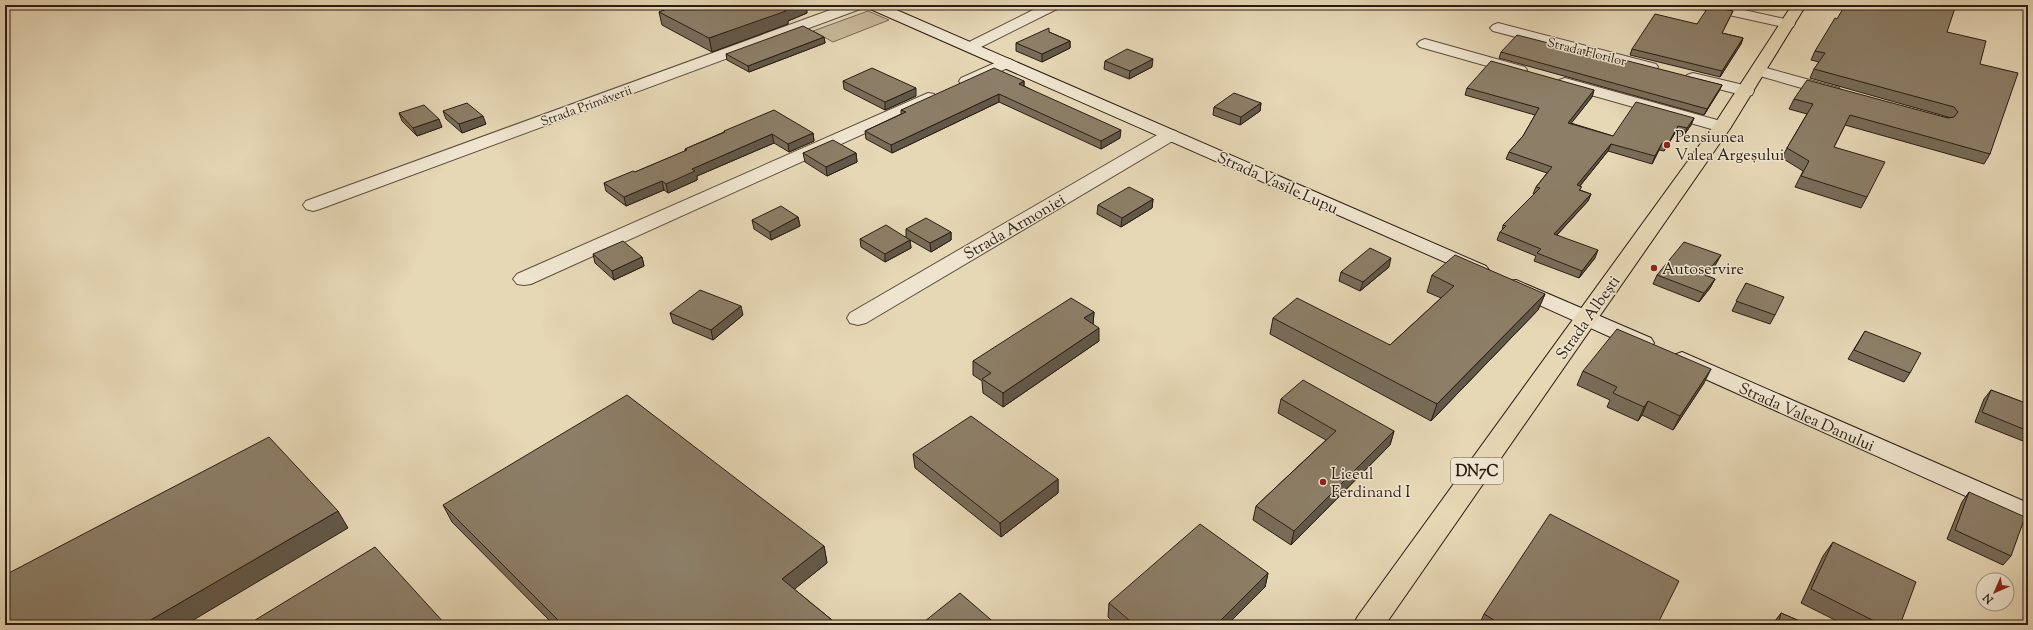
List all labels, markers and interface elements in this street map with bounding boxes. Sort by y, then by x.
street label: Strada Florilor [1545,34,1628,71]
street label: Strada Primăverii [538,82,635,132]
place label: Pensiunea Valea Argeșului [1675,127,1785,168]
marker: Pensiunea Valea Argeșului [1662,140,1672,150]
street label: Strada Vasile Lupu [1213,147,1341,221]
street label: Strada Armoniei [960,189,1071,267]
place label: Autoservire [1662,259,1744,282]
marker: Autoservire [1649,263,1659,273]
street label: Strada Albești [1551,271,1627,365]
street label: Strada Valea Danului [1734,378,1878,459]
road number: DN7C [1451,458,1503,484]
place label: Liceul Ferdinand I [1331,464,1411,505]
marker: Liceul Ferdinand I [1318,477,1328,487]
north arrow [1975,572,2015,612]
text: N [1980,589,1998,608]

